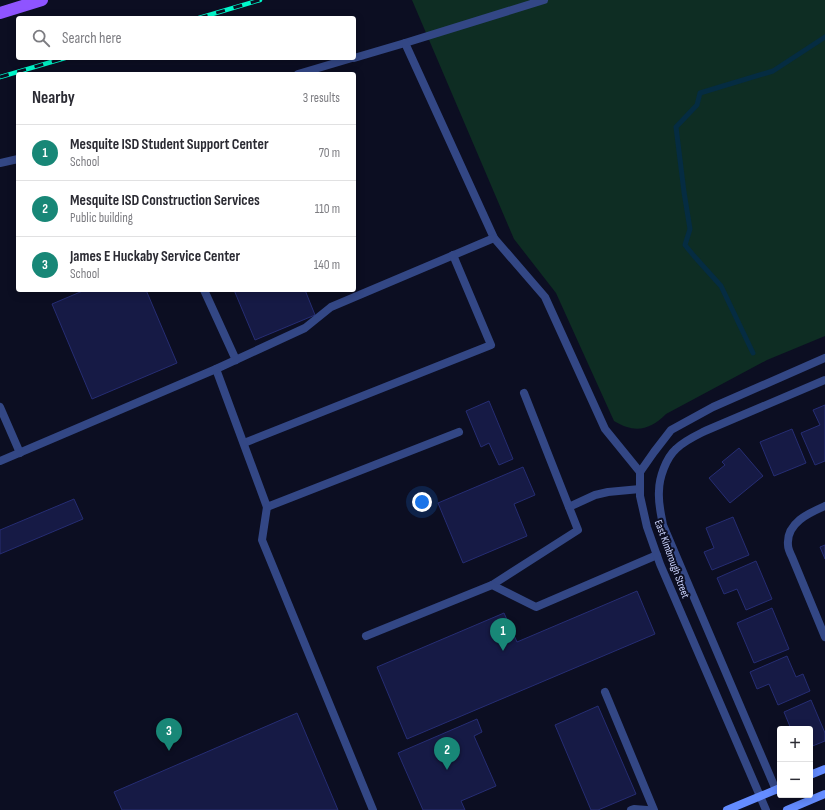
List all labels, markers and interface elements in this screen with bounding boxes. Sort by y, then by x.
search box [16,16,356,60]
icon: search [30,27,52,49]
text: Search here [62,29,122,48]
text: Nearby [32,88,75,108]
text: 3 results [303,90,340,106]
text: Mesquite ISD Student Support Center [70,135,269,154]
text: 1 [42,145,48,161]
text: 70 m [319,145,340,161]
text: School [70,154,100,170]
text: Mesquite ISD Construction Services [70,191,260,210]
text: 2 [42,201,48,217]
text: 110 m [315,201,340,217]
text: Public building [70,210,133,226]
text: James E Huckaby Service Center [70,247,240,266]
text: 3 [42,257,48,273]
text: 140 m [314,257,340,273]
text: School [70,266,100,282]
your location [412,492,432,512]
street label: East Kimbrough Street [652,518,692,601]
pin: 1 [490,618,516,651]
pin: 3 [156,718,182,751]
map controls [777,726,813,798]
button: + [777,726,813,762]
pin: 2 [434,737,460,770]
button: − [777,762,813,798]

